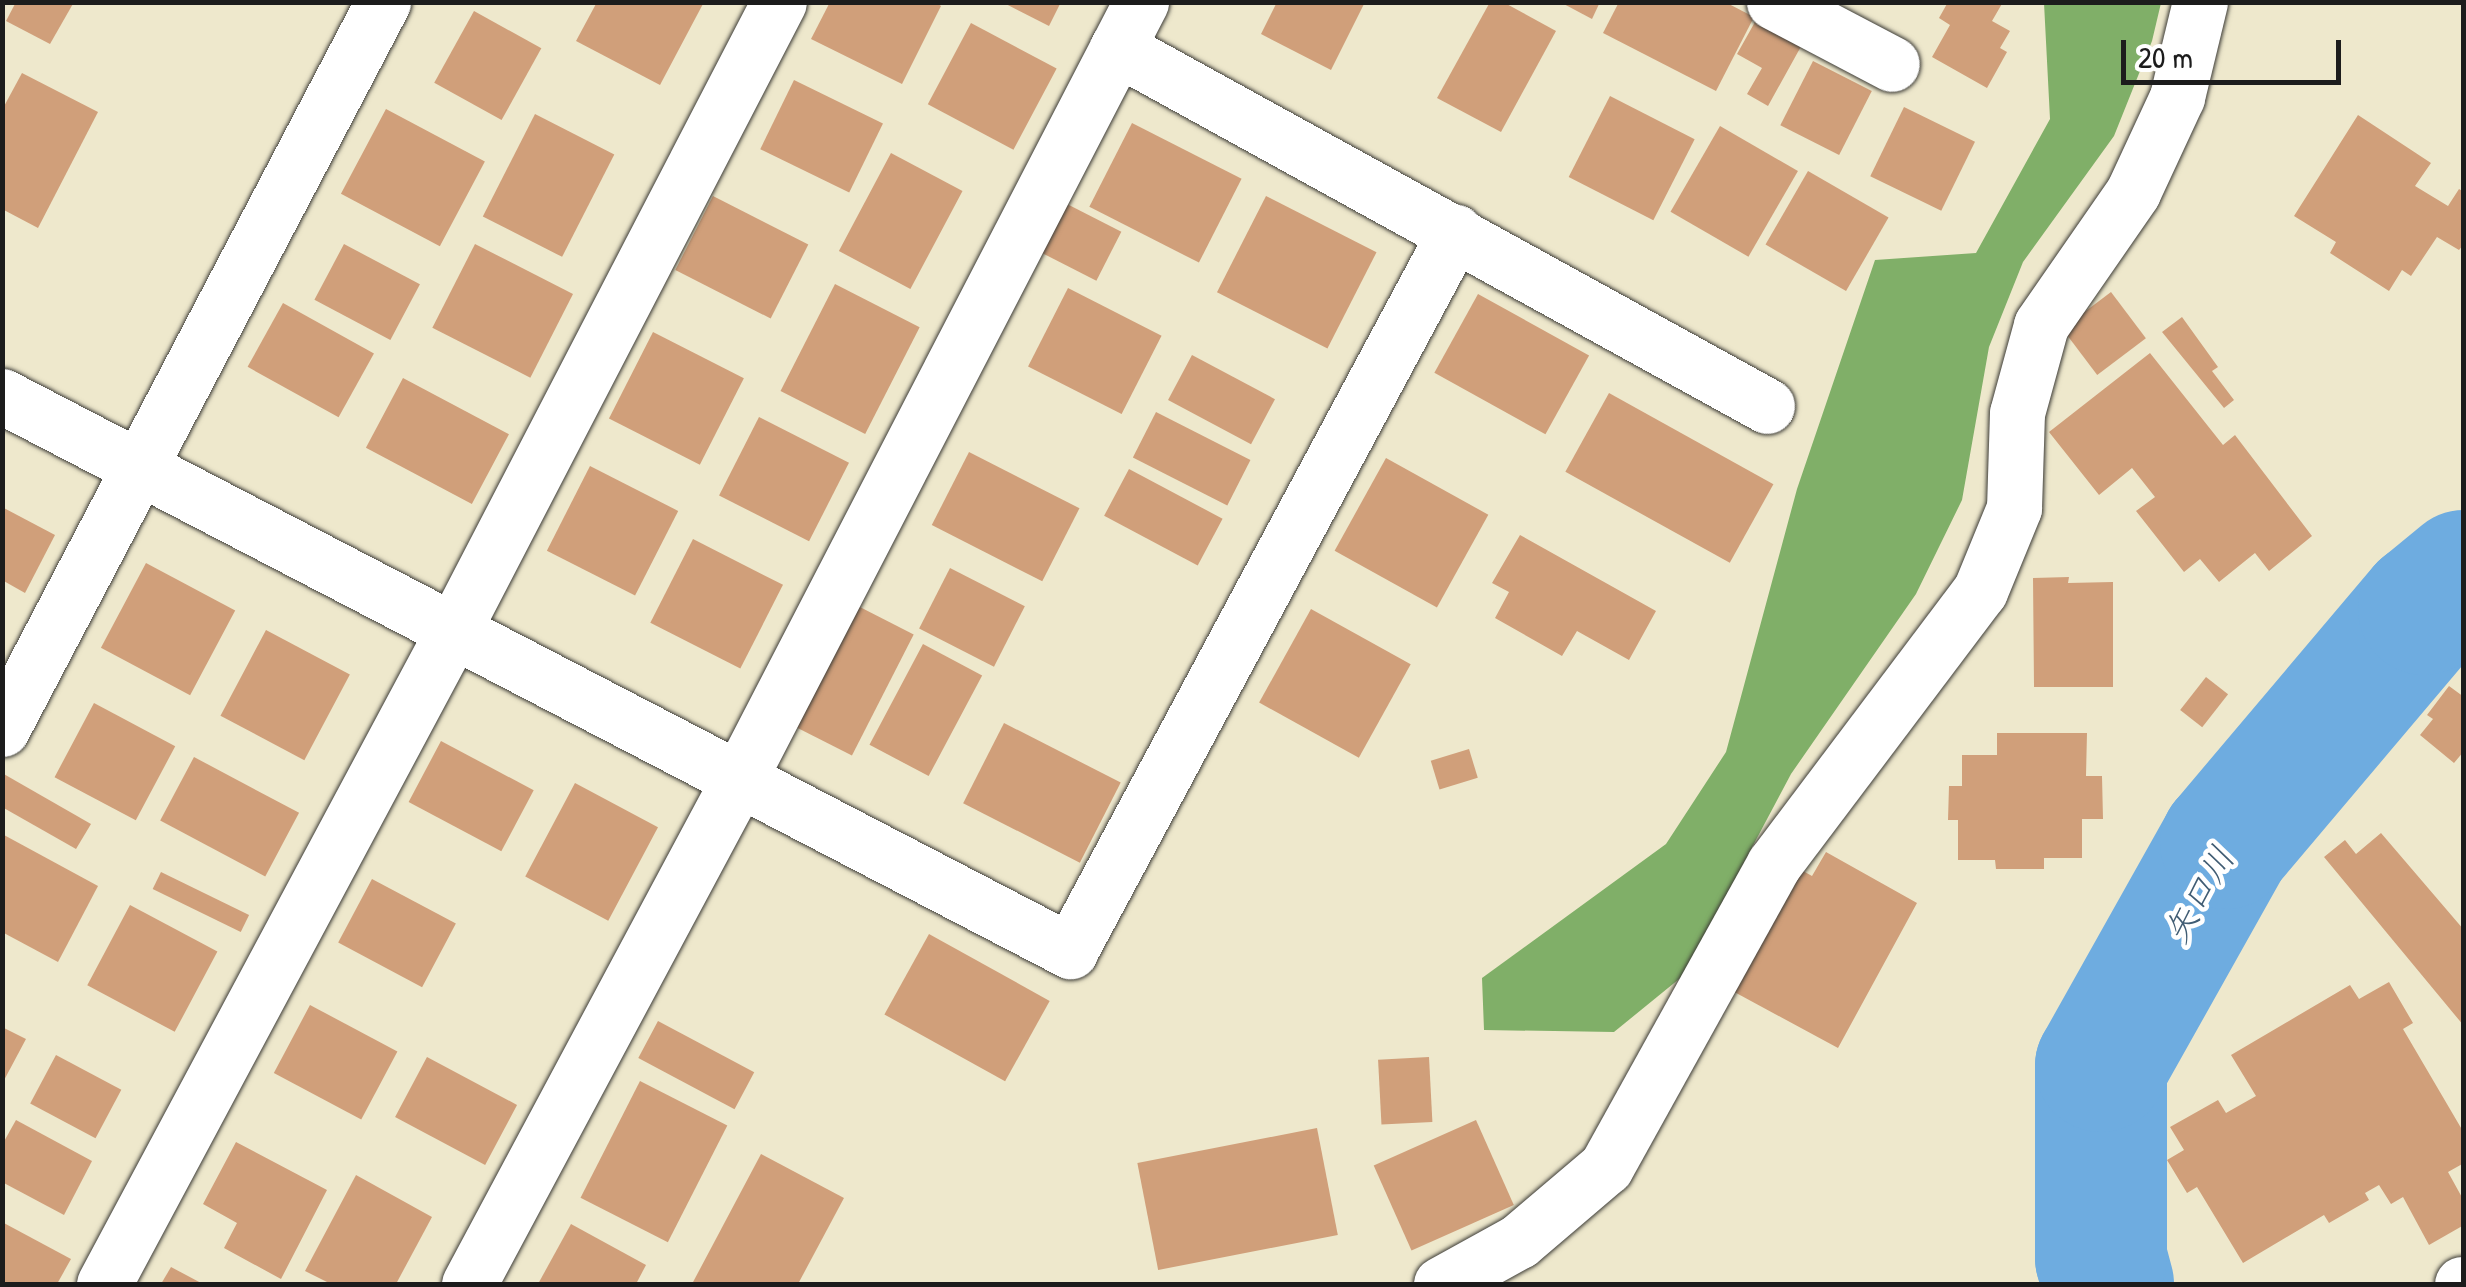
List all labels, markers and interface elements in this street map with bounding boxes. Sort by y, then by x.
scale bar [2126,20,2346,82]
text: 20 m [2138,37,2193,77]
water label: 矢口川 [2155,839,2243,951]

